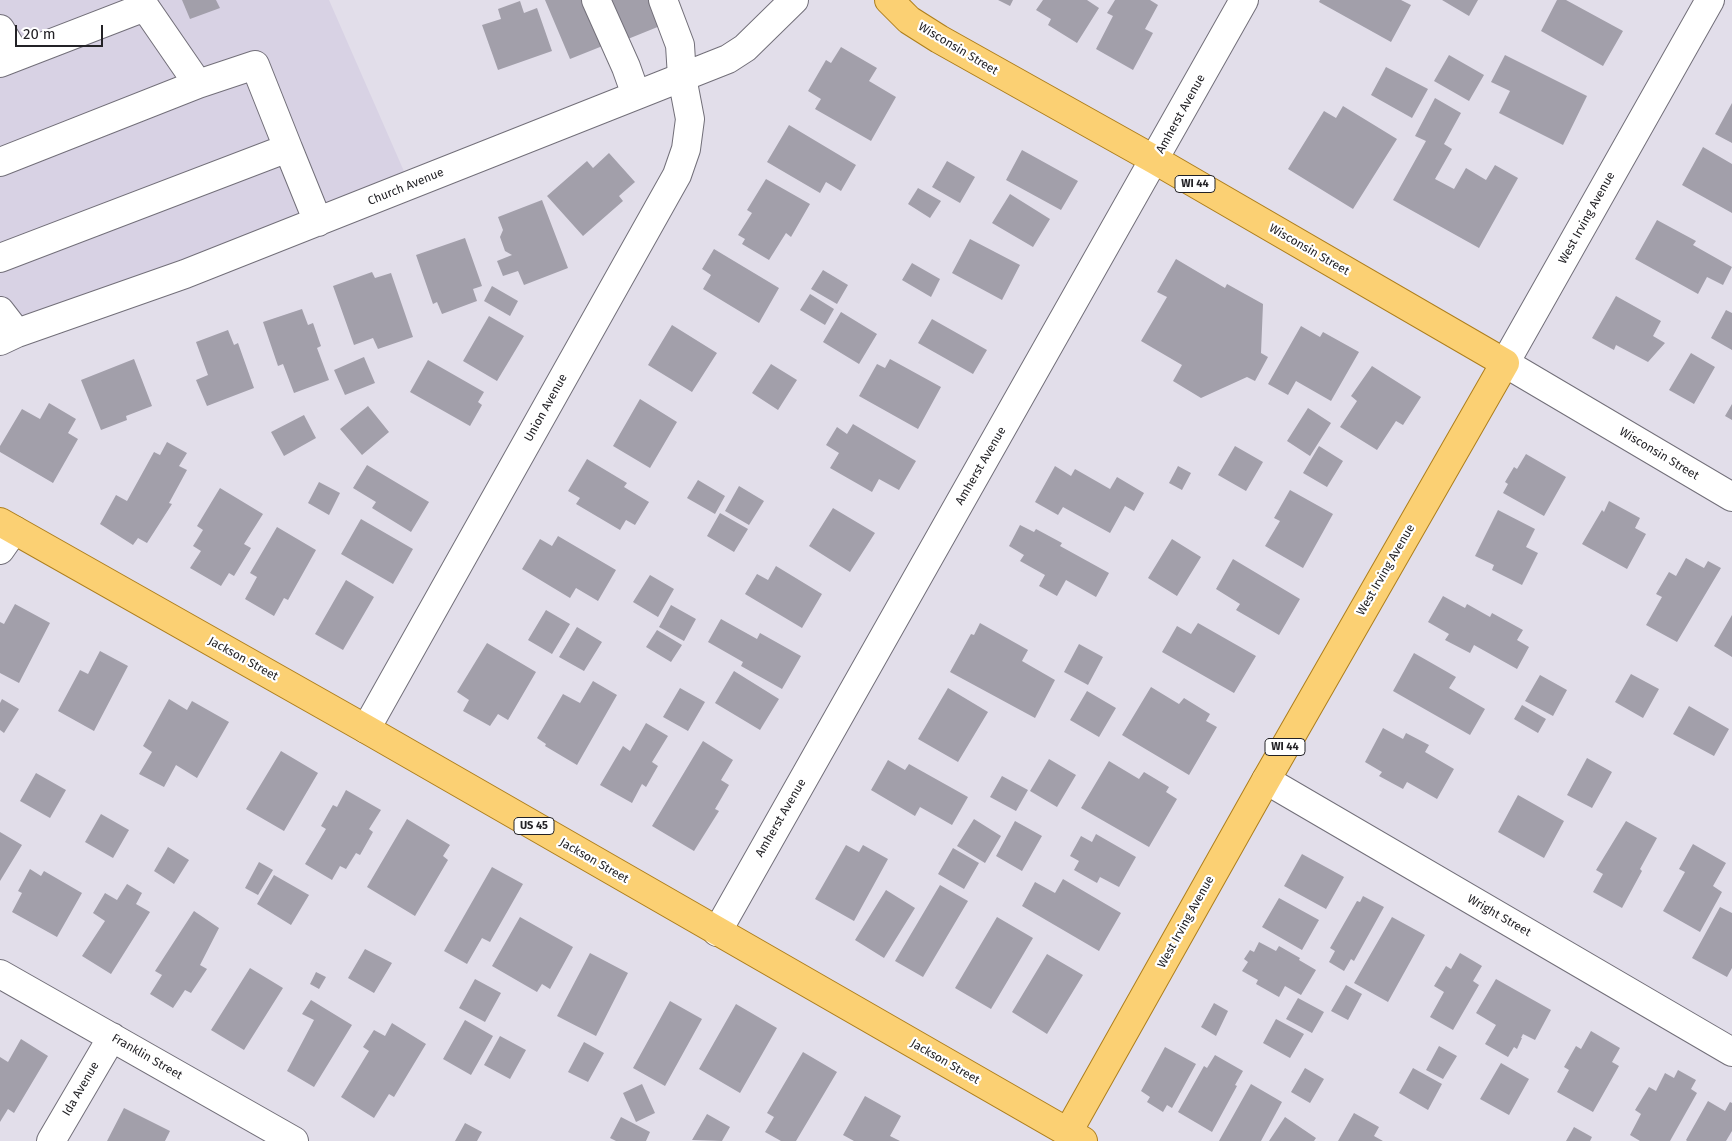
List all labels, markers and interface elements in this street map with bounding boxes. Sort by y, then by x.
scale bar [18,15,105,47]
street label: Wisconsin Street [916,20,1000,78]
text: 20 m [23,25,56,43]
street label: Amherst Avenue [1153,72,1209,156]
street label: Church Avenue [366,165,446,209]
street label: West Irving Avenue [1556,169,1618,267]
road number: WI 44 [1175,175,1215,192]
street label: Wisconsin Street [1266,221,1352,279]
street label: Union Avenue [521,372,571,444]
street label: Amherst Avenue [953,424,1009,508]
street label: Wisconsin Street [1617,425,1701,483]
street label: West Irving Avenue [1354,522,1418,618]
street label: Jackson Street [206,634,280,684]
road number: WI 44 [1265,739,1305,756]
street label: Amherst Avenue [753,776,809,860]
road number: US 45 [514,818,554,834]
street label: Jackson Street [557,835,631,887]
street label: West Irving Avenue [1155,873,1217,971]
street label: Wright Street [1465,892,1533,940]
street label: Franklin Street [109,1031,185,1083]
street label: Jackson Street [908,1036,982,1088]
street label: Ida Avenue [60,1059,102,1119]

